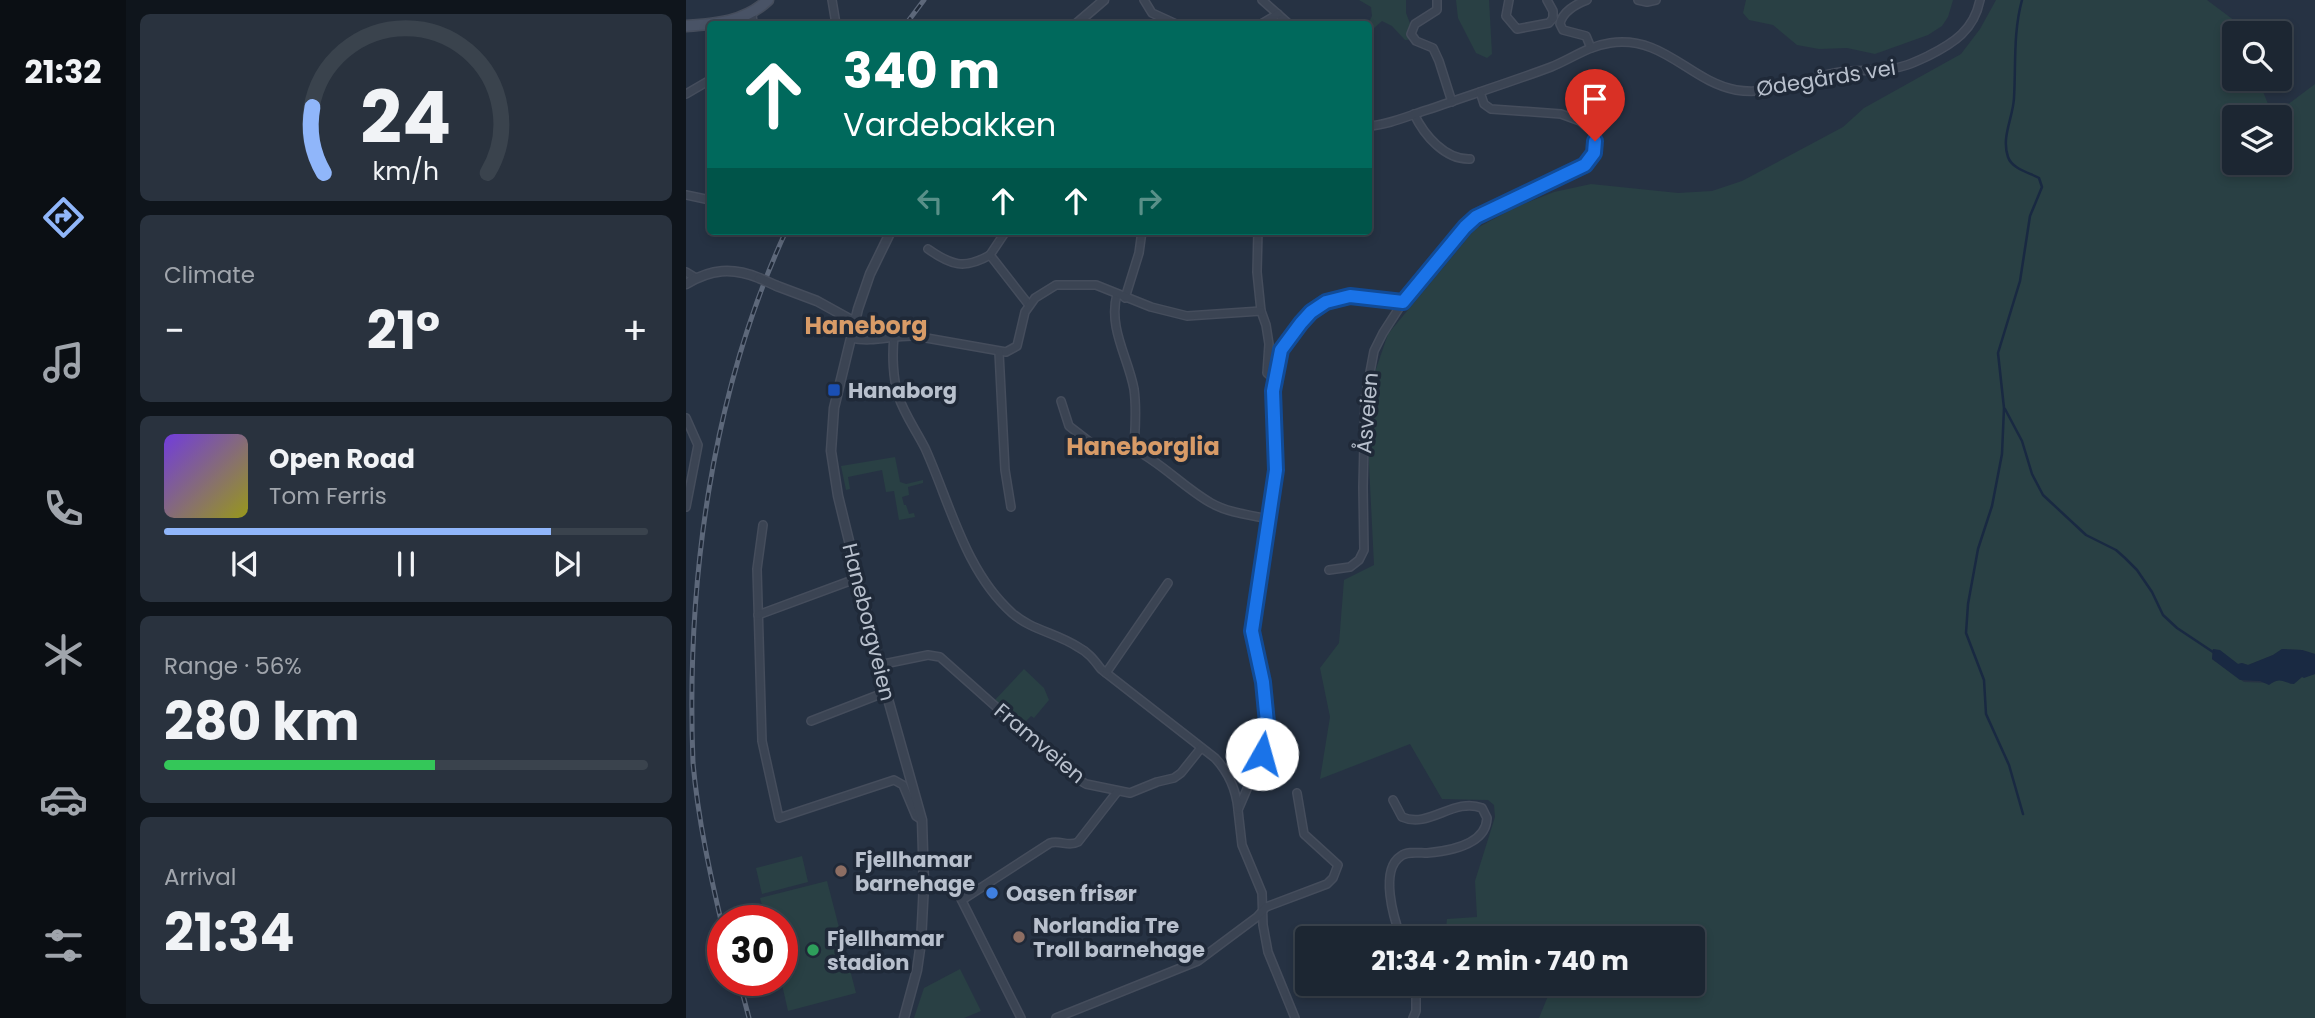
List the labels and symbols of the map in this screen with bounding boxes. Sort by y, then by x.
street label: Ødegårds vei [1754,53,1898,103]
pin [1565,69,1625,141]
district label: Haneborg [805,309,927,342]
street label: Åsveien [1349,371,1385,455]
place label: Hanaborg [848,376,957,405]
marker: Hanaborg [826,382,842,398]
district label: Haneborglia [1066,430,1220,463]
street label: Haneborgveien [835,540,903,704]
street label: Framveien [988,696,1092,790]
position arrow [1225,717,1299,791]
place label: Fjellhamar barnehage [855,845,975,898]
marker: Fjellhamar barnehage [833,863,849,879]
place label: Oasen frisør [1006,879,1137,908]
marker: Oasen frisør [984,885,1000,901]
speed limit sign: 30 [707,905,798,996]
place label: Norlandia Tre Troll barnehage [1033,911,1205,964]
place label: Fjellhamar stadion [827,924,944,977]
marker: Norlandia Tre Troll barnehage [1011,929,1027,945]
marker: Fjellhamar stadion [805,942,821,958]

